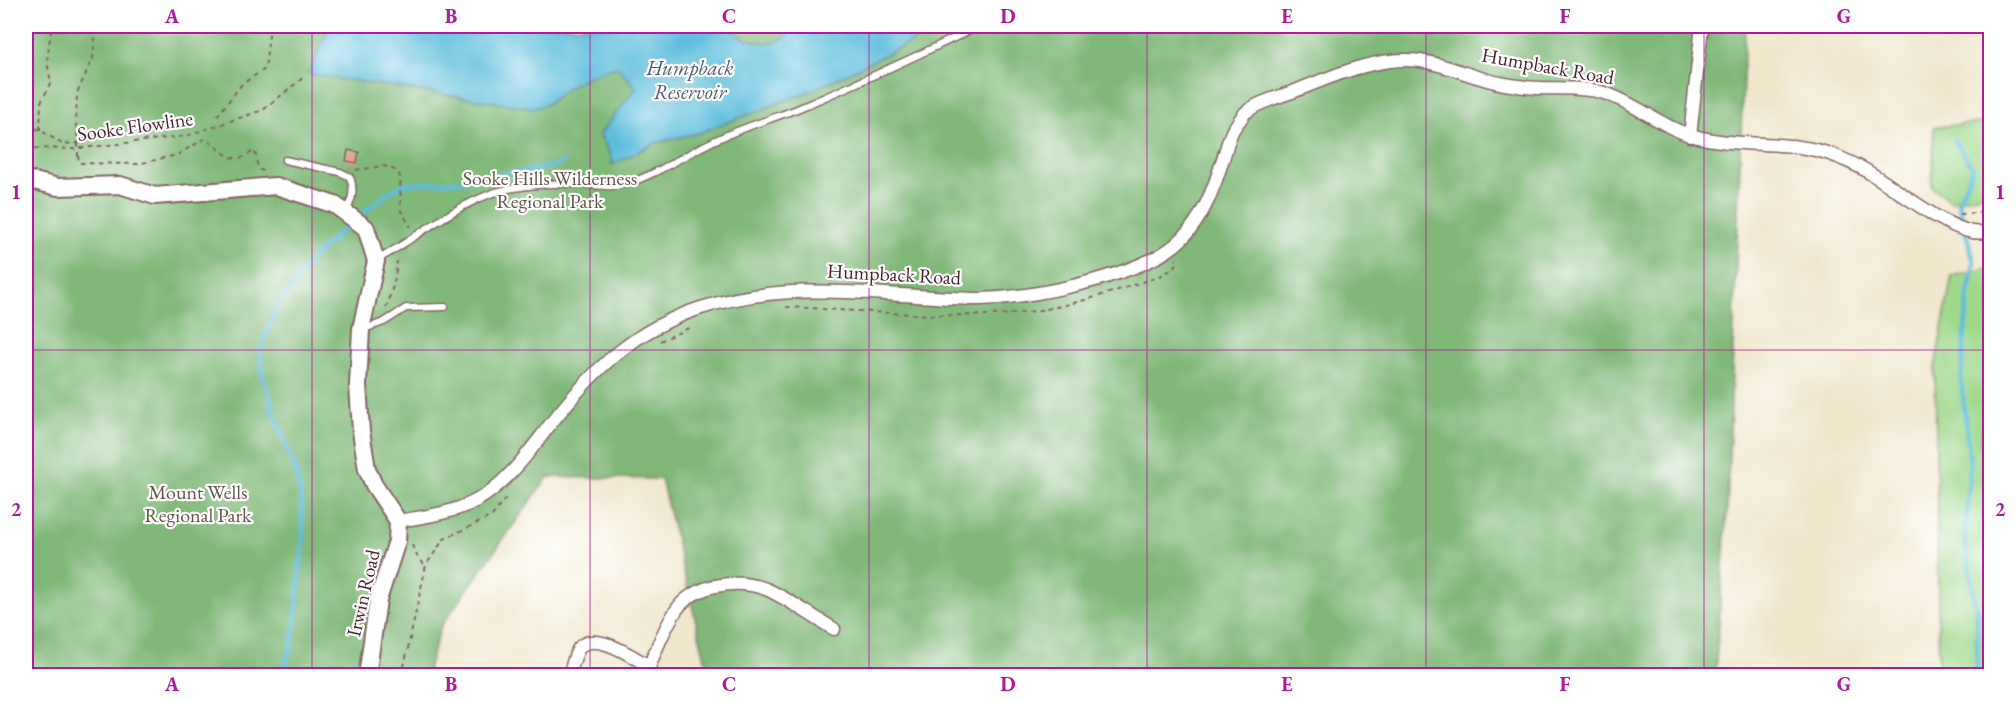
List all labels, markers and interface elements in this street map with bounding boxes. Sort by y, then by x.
text: A [164,3,180,29]
text: B [445,3,457,29]
text: C [722,3,736,29]
text: D [1000,3,1016,29]
text: E [1281,3,1293,29]
text: F [1560,3,1571,29]
text: G [1837,3,1851,29]
street label: Humpback Road [1480,42,1617,91]
water label: Humpback Reservoir [646,54,734,105]
street label: Sooke Flowline [76,105,195,147]
park label: Sooke Hills Wilderness Regional Park [463,165,637,214]
text: 1 [11,179,21,205]
text: 1 [1995,179,2005,205]
street label: Humpback Road [826,258,962,291]
park label: Mount Wells Regional Park [145,479,252,528]
text: 2 [11,496,22,522]
text: 2 [1995,496,2006,522]
street label: Irwin Road [340,546,386,639]
text: A [164,671,180,697]
text: B [445,671,457,697]
text: C [722,671,736,697]
text: D [1000,671,1016,697]
text: E [1281,671,1293,697]
text: F [1560,671,1571,697]
text: G [1837,671,1851,697]

